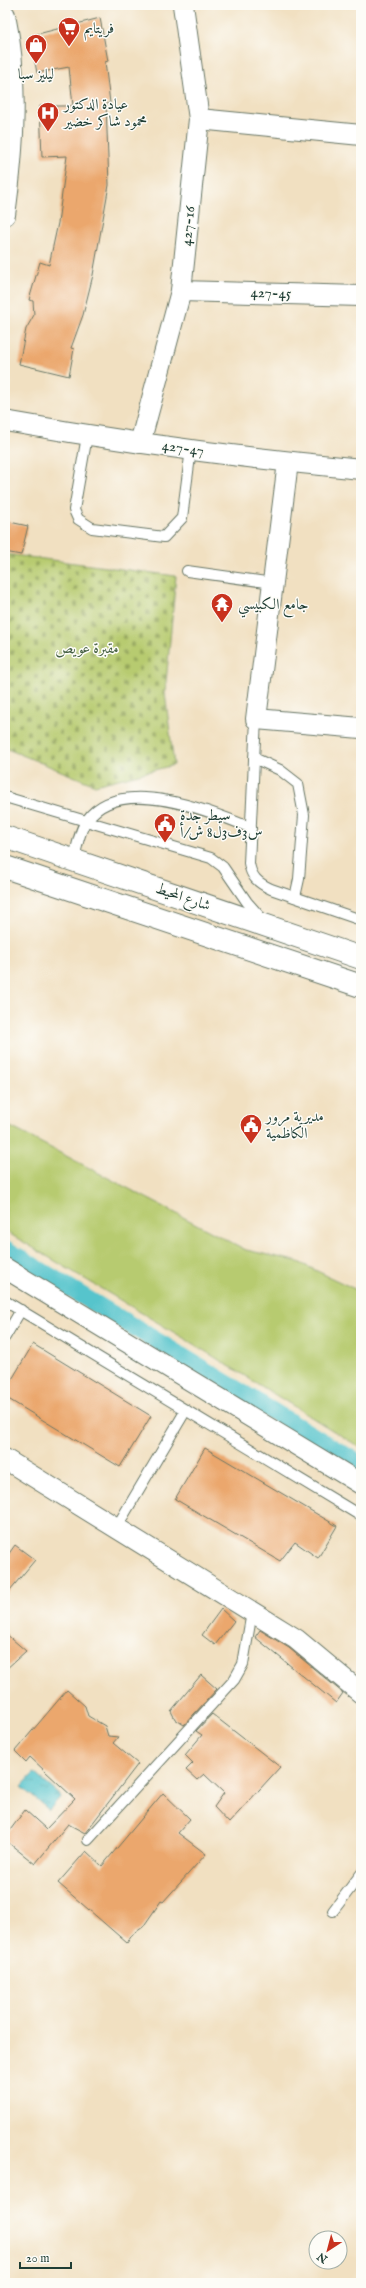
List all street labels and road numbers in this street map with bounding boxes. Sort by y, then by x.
street label: 427-16 [176,204,200,247]
street label: 427-45 [250,283,292,303]
street label: 427-47 [161,436,205,460]
street label: شارع المحيط [152,879,213,918]

